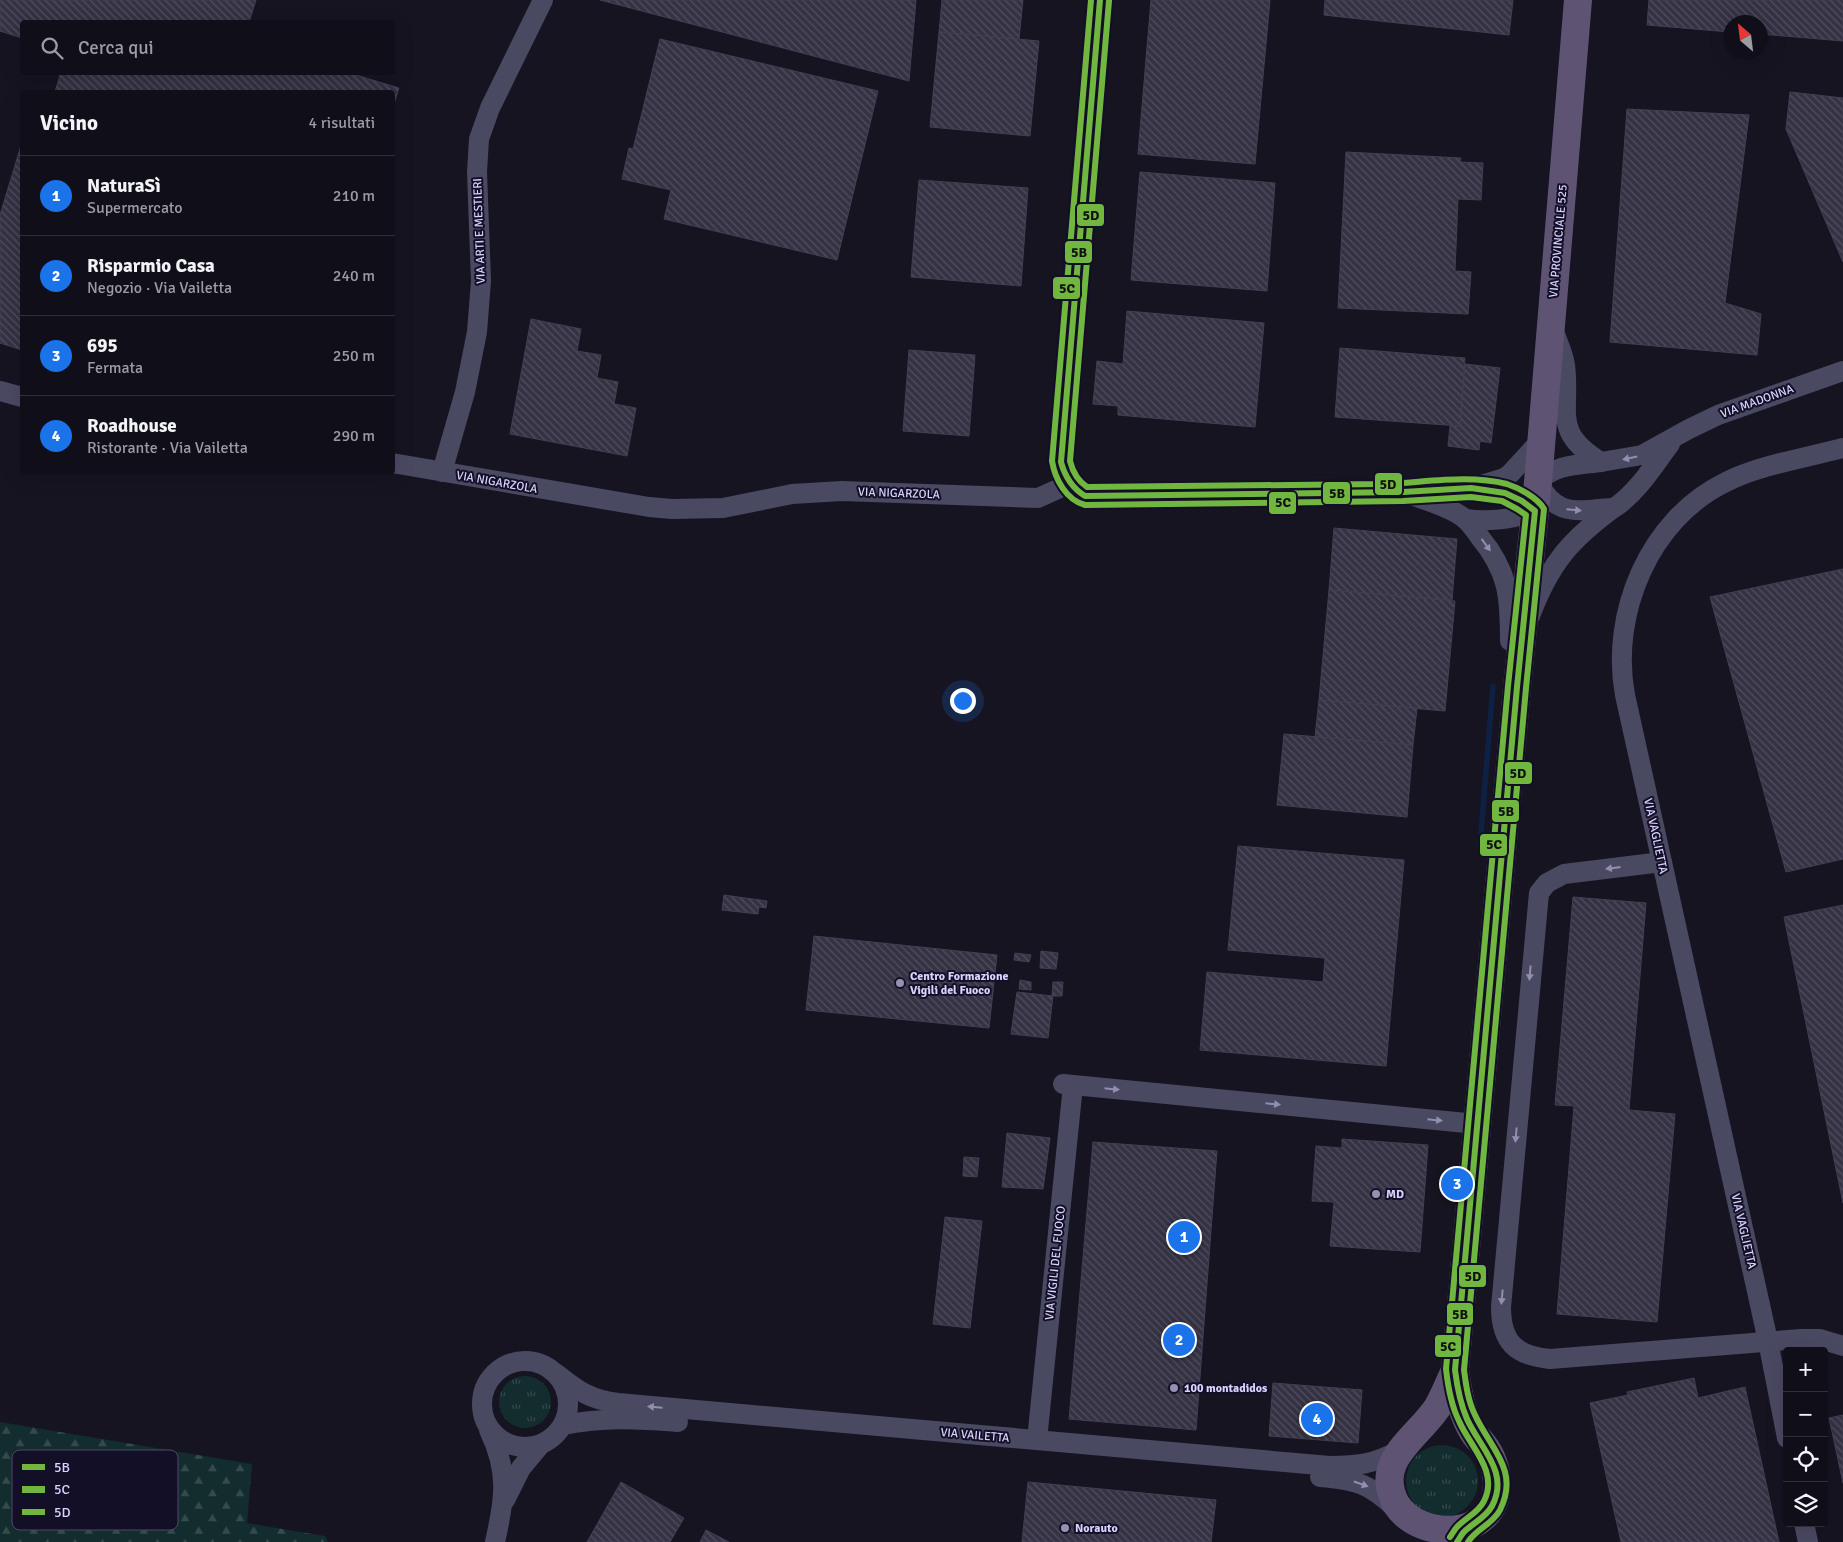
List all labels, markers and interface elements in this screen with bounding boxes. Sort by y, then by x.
north arrow [1723,15,1768,60]
search box [20,20,395,75]
icon: search [38,34,66,62]
text: Cerca qui [78,36,154,60]
text: Vicino [40,110,98,136]
text: 4 risultati [309,113,375,133]
text: NaturaSì [87,174,161,198]
street label: VIA ARTI E MESTIERI [470,178,489,284]
street label: VIA PROVINCIALE 525 [1546,184,1571,298]
text: 1 [52,186,60,206]
text: 210 m [333,186,375,206]
text: Supermercato [87,198,183,218]
line badge: 5D [1076,203,1105,227]
text: 5D [1083,207,1099,224]
line badge: 5B [1064,240,1093,264]
text: 5B [1071,244,1087,261]
text: Risparmio Casa [87,254,215,278]
text: 2 [52,266,60,286]
text: 240 m [333,266,375,286]
line badge: 5C [1052,276,1081,300]
text: Negozio · Via Vailetta [87,278,232,298]
text: 5C [1059,280,1076,297]
text: 695 [87,334,118,358]
text: 3 [52,346,60,366]
text: 250 m [333,346,375,366]
text: Fermata [87,358,143,378]
street label: VIA MADONNA [1719,381,1796,422]
text: Roadhouse [87,414,177,438]
text: 4 [52,426,60,446]
text: 290 m [333,426,375,446]
text: Ristorante · Via Vailetta [87,438,248,458]
one-way arrow [1622,454,1637,462]
street label: VIA NIGARZOLA [455,468,539,497]
line badge: 5D [1374,472,1403,496]
text: 5D [1380,476,1396,493]
line badge: 5B [1322,481,1351,505]
street label: VIA NIGARZOLA [858,485,941,502]
text: 5B [1329,485,1345,502]
line badge: 5C [1268,491,1297,515]
text: 5C [1275,494,1292,511]
one-way arrow [1566,506,1582,514]
one-way arrow [1481,538,1491,552]
your location [950,688,976,714]
line badge: 5D [1504,761,1533,785]
text: 5D [1510,765,1526,782]
street label: VIA VAGLIETTA [1640,797,1671,876]
line badge: 5B [1491,799,1520,823]
text: 5B [1498,803,1514,820]
line badge: 5C [1479,833,1508,857]
text: 5C [1486,836,1503,853]
one-way arrow [1605,864,1621,872]
one-way arrow [1526,965,1534,981]
place label: Centro Formazione Vigili del Fuoco [910,969,1008,998]
marker: Centro Formazione Vigili del Fuoco [894,977,906,989]
one-way arrow [1104,1085,1120,1093]
one-way arrow [1266,1101,1282,1109]
one-way arrow [1427,1116,1443,1124]
one-way arrow [1512,1127,1520,1143]
pin: 3 [1441,1165,1473,1203]
place label: MD [1386,1187,1404,1202]
marker: MD [1370,1188,1382,1200]
street label: VIA VAGLIETTA [1728,1192,1760,1271]
street label: VIA VIGILI DEL FUOCO [1042,1205,1069,1321]
pin: 1 [1168,1218,1200,1256]
line badge: 5D [1458,1264,1487,1288]
text: 5D [1465,1268,1481,1285]
one-way arrow [1498,1289,1506,1305]
line badge: 5B [1446,1302,1474,1326]
text: 5B [1452,1306,1468,1323]
pin: 2 [1163,1321,1195,1359]
line badge: 5C [1434,1334,1462,1358]
text: 5C [1440,1338,1457,1355]
map controls [1783,1347,1828,1527]
button: + [1783,1347,1828,1392]
place label: 100 montadidos [1184,1381,1268,1396]
marker: 100 montadidos [1168,1382,1180,1394]
button: − [1783,1392,1828,1437]
pin: 4 [1301,1400,1333,1438]
one-way arrow [647,1402,663,1410]
street label: VIA VAILETTA [940,1425,1011,1446]
button: locate [1783,1437,1828,1482]
legend [12,1450,178,1530]
text: 5B [54,1459,70,1476]
text: 5C [54,1481,70,1498]
one-way arrow [1353,1481,1368,1488]
button: layers [1783,1482,1828,1527]
text: 5D [54,1504,71,1521]
place label: Norauto [1075,1521,1118,1536]
marker: Norauto [1059,1522,1071,1534]

